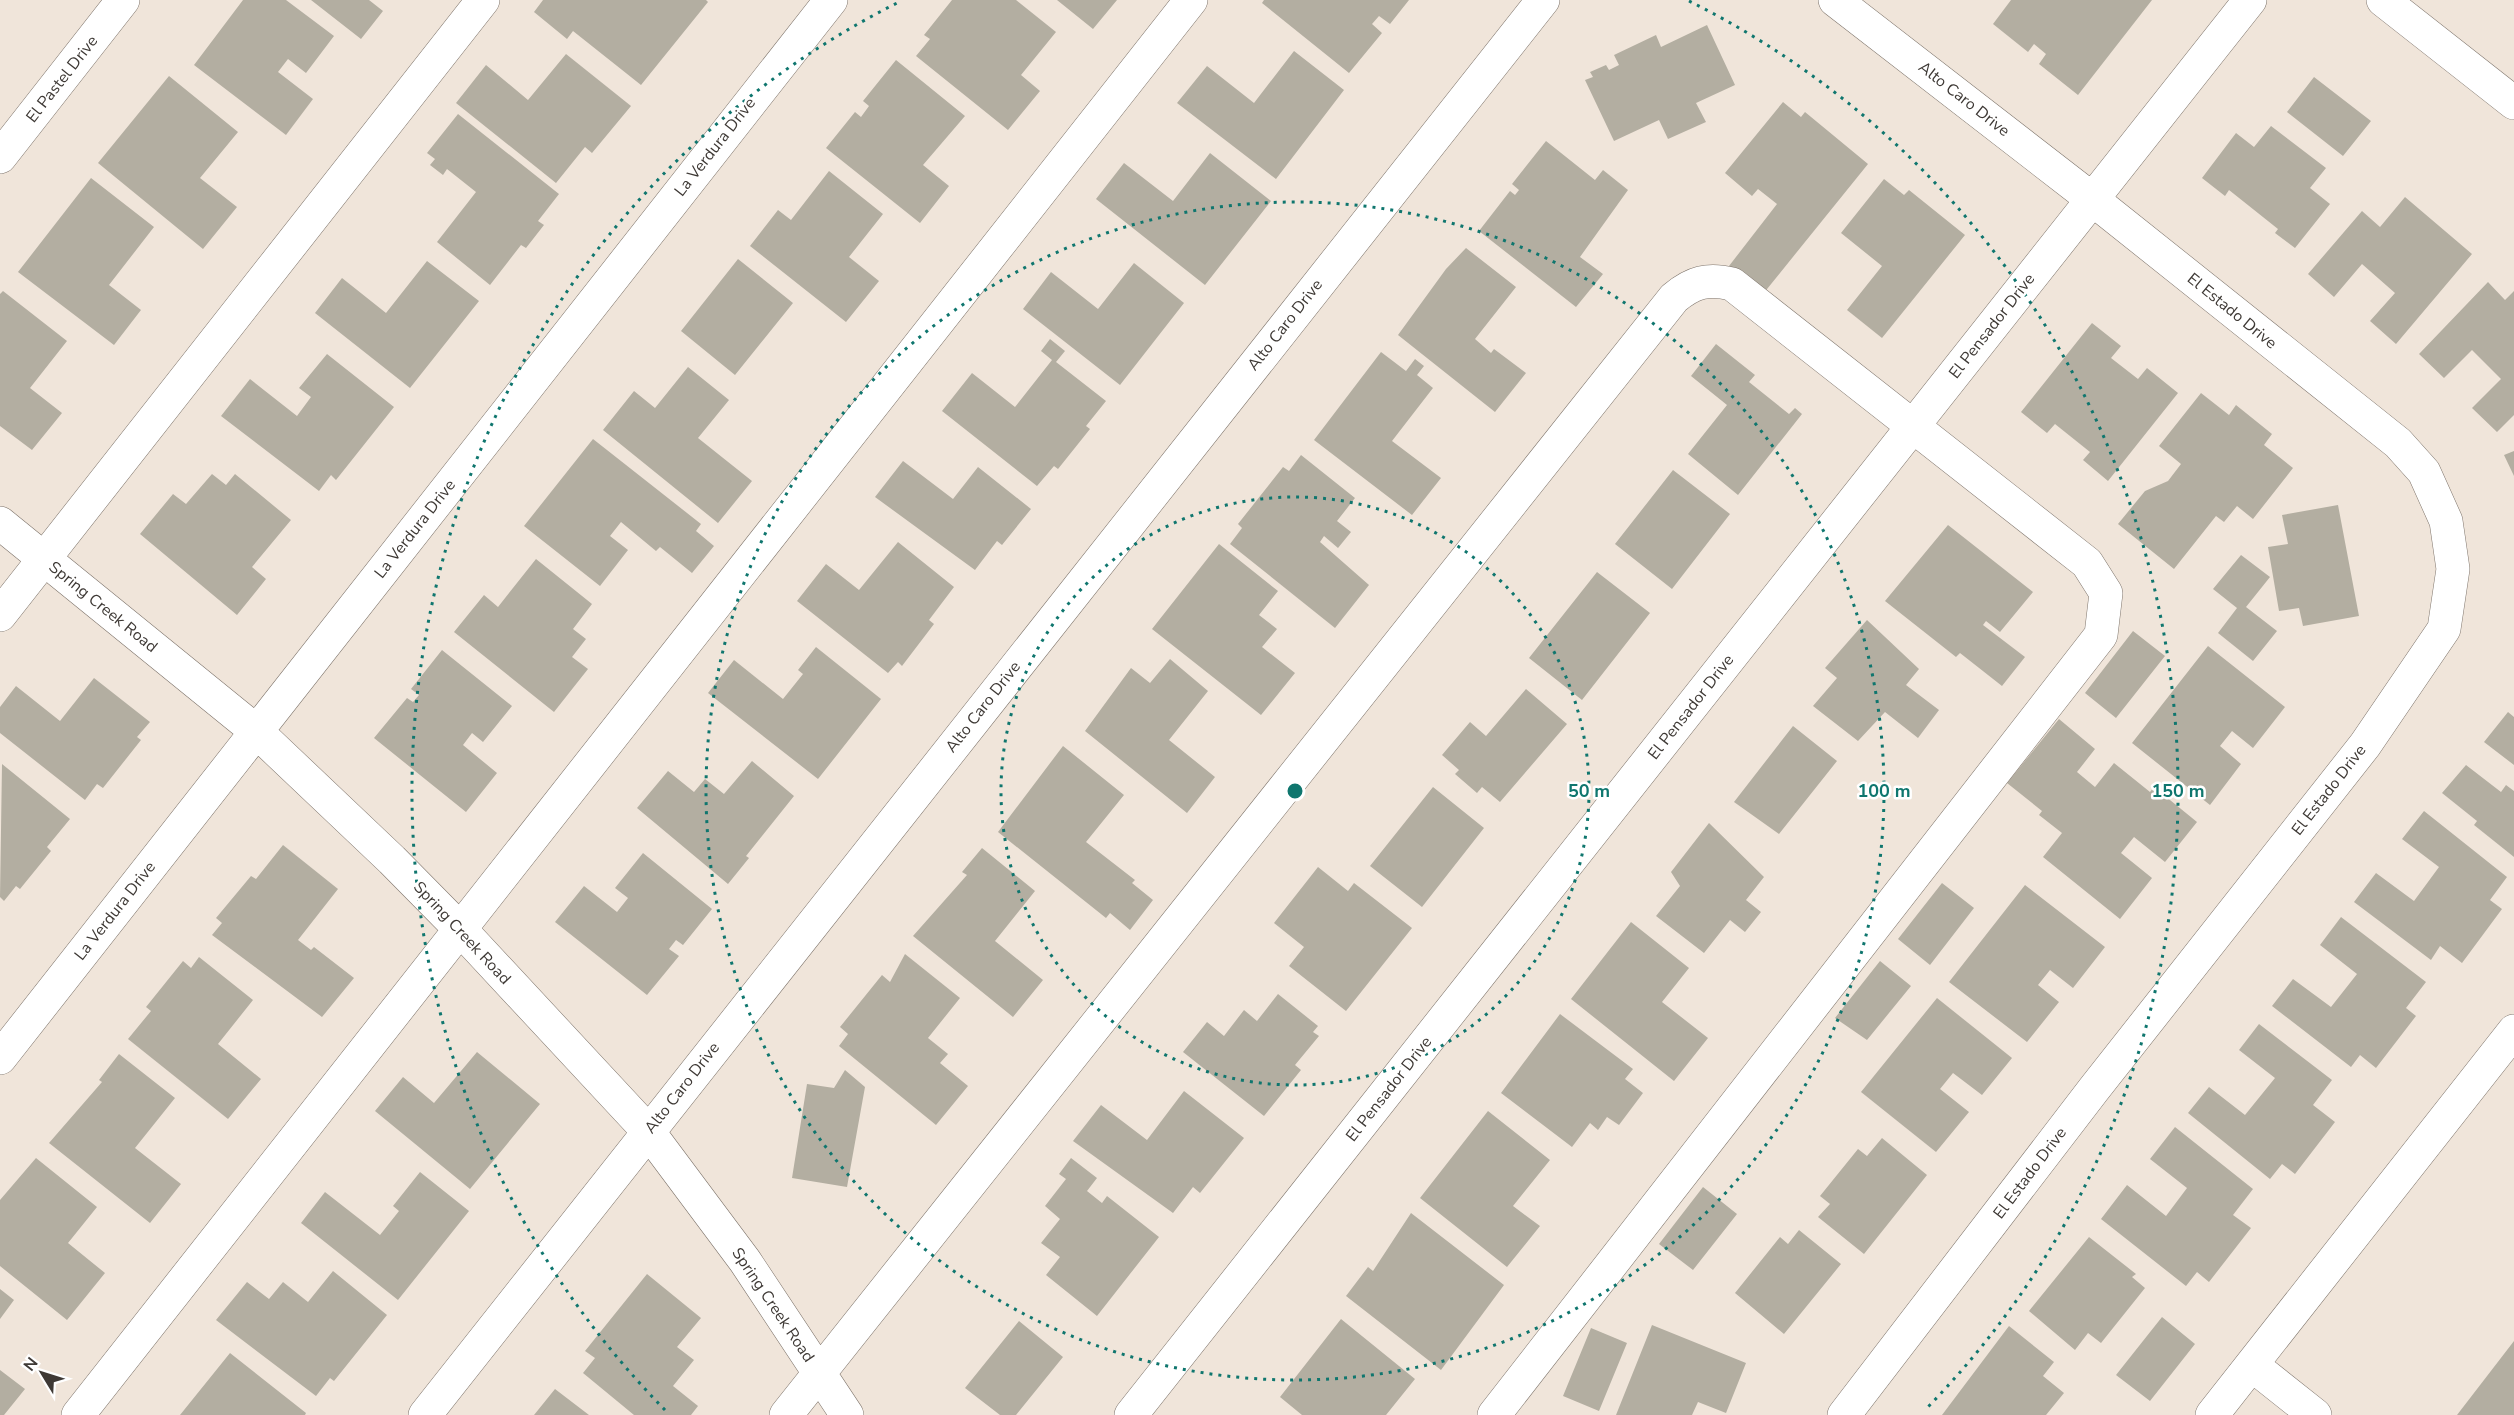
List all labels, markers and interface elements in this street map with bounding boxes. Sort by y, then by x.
street label: El Pastel Drive [21,31,103,127]
street label: Alto Caro Drive [1914,56,2014,142]
street label: La Verdura Drive [669,93,761,201]
street label: El Estado Drive [2183,268,2281,354]
street label: El Pensador Drive [1944,269,2040,383]
street label: Alto Caro Drive [1242,275,1328,375]
street label: La Verdura Drive [369,475,461,583]
street label: Spring Creek Road [44,556,162,658]
street label: El Pensador Drive [1643,650,1739,764]
street label: Alto Caro Drive [940,657,1026,757]
street label: El Estado Drive [2287,740,2371,840]
text: 50 m [1568,779,1610,803]
text: 100 m [1857,779,1911,803]
text: 150 m [2151,779,2205,803]
centre of rings [1285,781,1305,801]
street label: La Verdura Drive [69,857,161,965]
street label: Spring Creek Road [408,877,516,989]
street label: El Pensador Drive [1341,1032,1437,1146]
street label: Alto Caro Drive [639,1038,725,1138]
street label: El Estado Drive [1988,1123,2072,1223]
street label: Spring Creek Road [726,1243,820,1367]
north arrow [12,1343,72,1403]
text: N [19,1353,43,1376]

